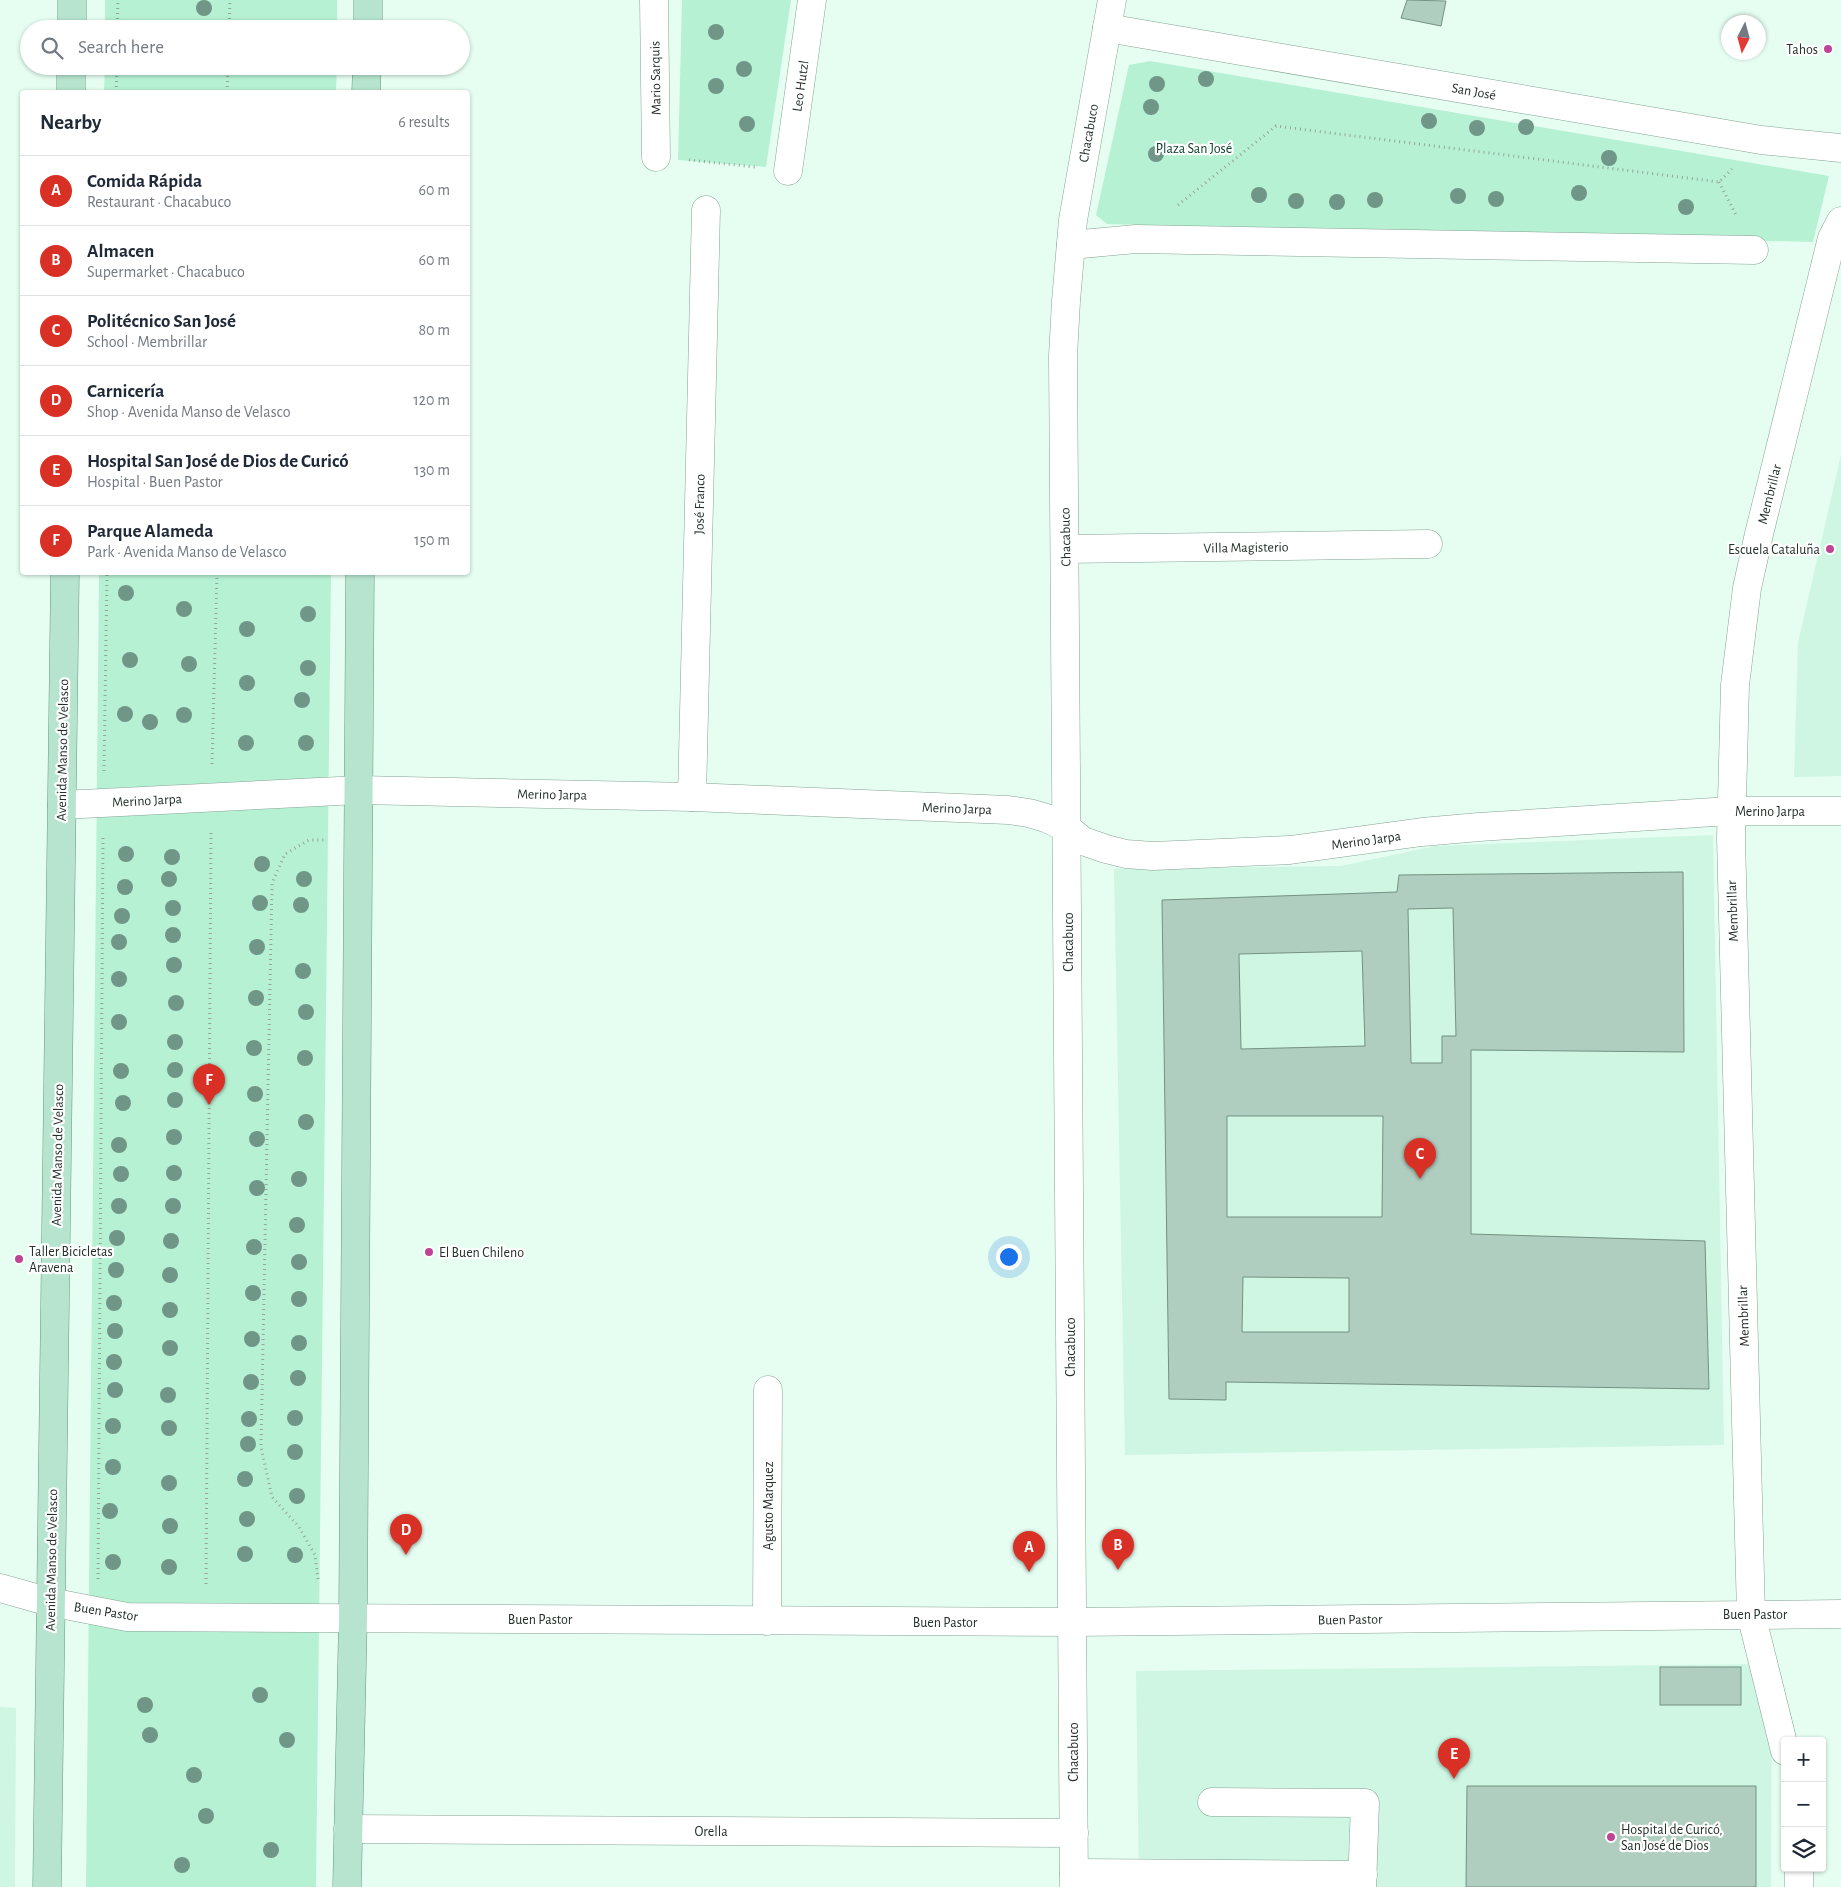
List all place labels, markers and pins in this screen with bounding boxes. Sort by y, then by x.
place label: Tahos [1786,43,1818,57]
marker: Tahos [1822,43,1834,55]
place label: Escuela Cataluña [1728,543,1821,557]
marker: Escuela Cataluña [1824,543,1836,555]
pin: F [193,1064,225,1105]
pin: C [1404,1138,1436,1179]
place label: Taller Bicicletas Aravena [29,1245,113,1275]
marker: El Buen Chileno [423,1246,435,1258]
place label: El Buen Chileno [439,1246,524,1260]
marker: Taller Bicicletas Aravena [13,1253,25,1265]
pin: D [390,1514,422,1555]
pin: B [1102,1529,1134,1570]
pin: A [1013,1531,1045,1572]
pin: E [1438,1738,1470,1779]
place label: Hospital de Curicó, San José de Dios [1621,1823,1722,1853]
marker: Hospital de Curicó, San José de Dios [1605,1831,1617,1843]

